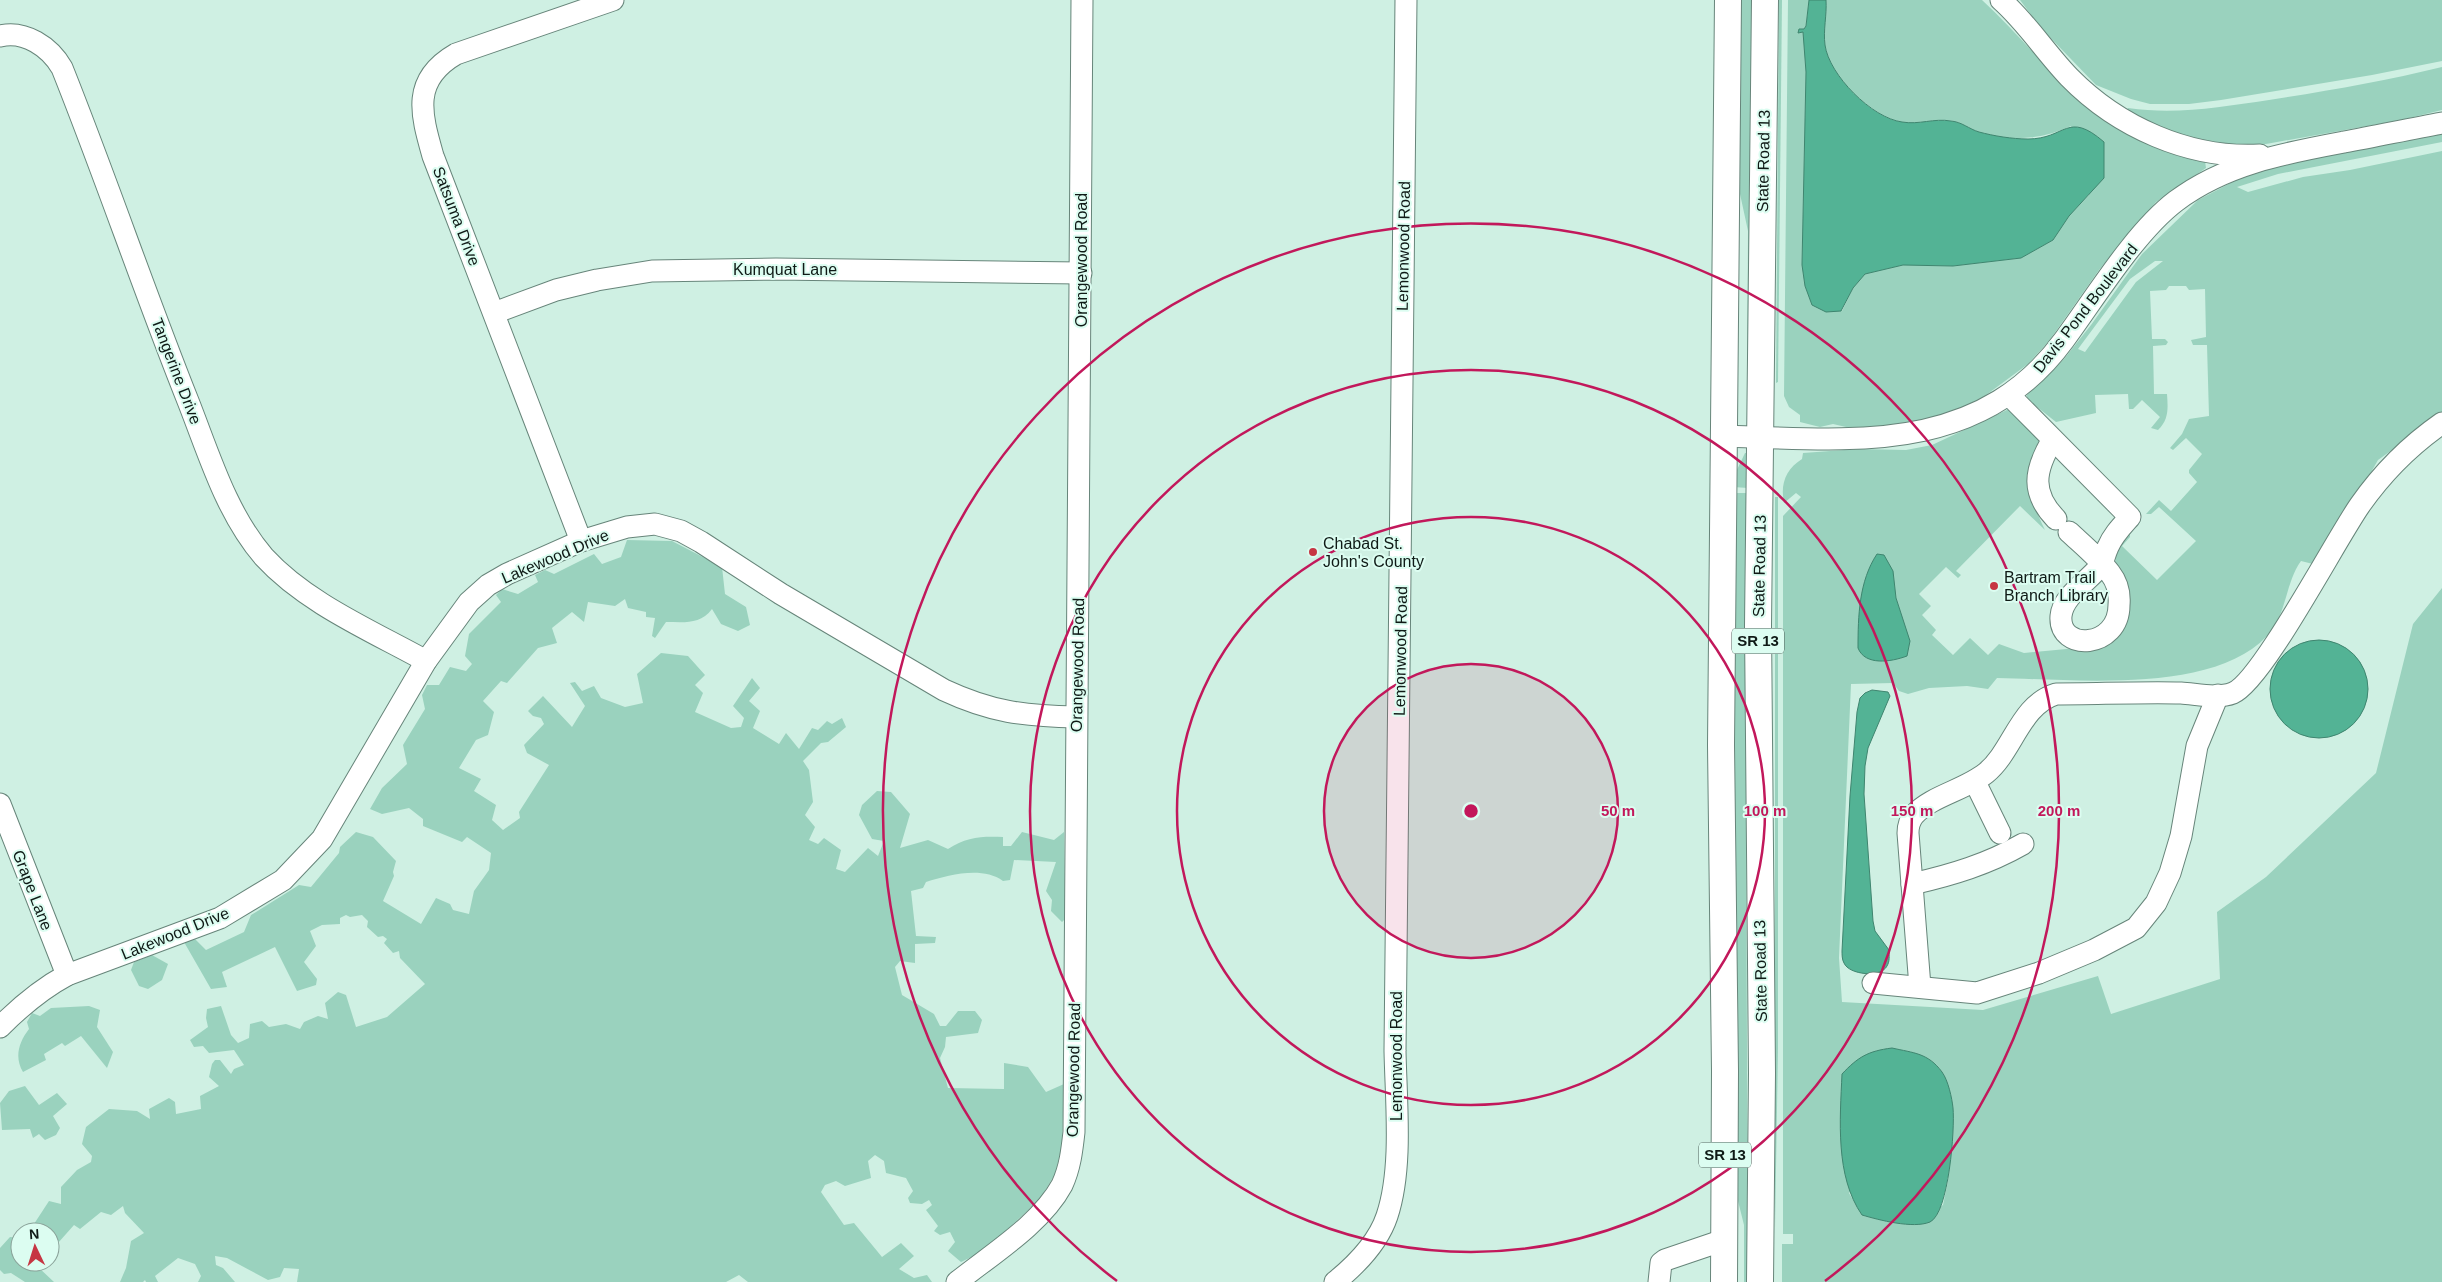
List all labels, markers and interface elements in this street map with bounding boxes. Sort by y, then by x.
street label: State Road 13 [1754,110,1773,212]
street label: Satsuma Drive [430,164,483,268]
street label: Lemonwood Road [1394,181,1413,311]
street label: Orangewood Road [1073,193,1090,327]
street label: Davis Pond Boulevard [2030,241,2141,376]
street label: Kumquat Lane [733,261,837,278]
street label: Tangerine Drive [149,316,205,427]
street label: State Road 13 [1750,515,1769,617]
street label: Lakewood Drive [499,526,611,587]
place label: Chabad St. John's County [1323,535,1424,570]
marker: Chabad St. John's County [1307,546,1319,558]
place label: Bartram Trail Branch Library [2004,569,2108,604]
marker: Bartram Trail Branch Library [1988,580,2000,592]
street label: Lemonwood Road [1391,586,1410,716]
street label: Orangewood Road [1068,598,1087,732]
road number: SR 13 [1732,628,1784,654]
centre of rings [1462,802,1480,820]
text: 50 m [1601,802,1635,819]
text: 100 m [1744,802,1786,819]
text: 150 m [1891,802,1933,819]
text: 200 m [2038,802,2080,819]
street label: Grape Lane [9,848,56,933]
street label: Lakewood Drive [119,904,232,963]
street label: State Road 13 [1751,920,1770,1022]
street label: Lemonwood Road [1388,991,1405,1121]
street label: Orangewood Road [1064,1003,1083,1137]
road number: SR 13 [1699,1142,1751,1168]
north arrow [10,1222,60,1272]
text: N [28,1226,40,1242]

